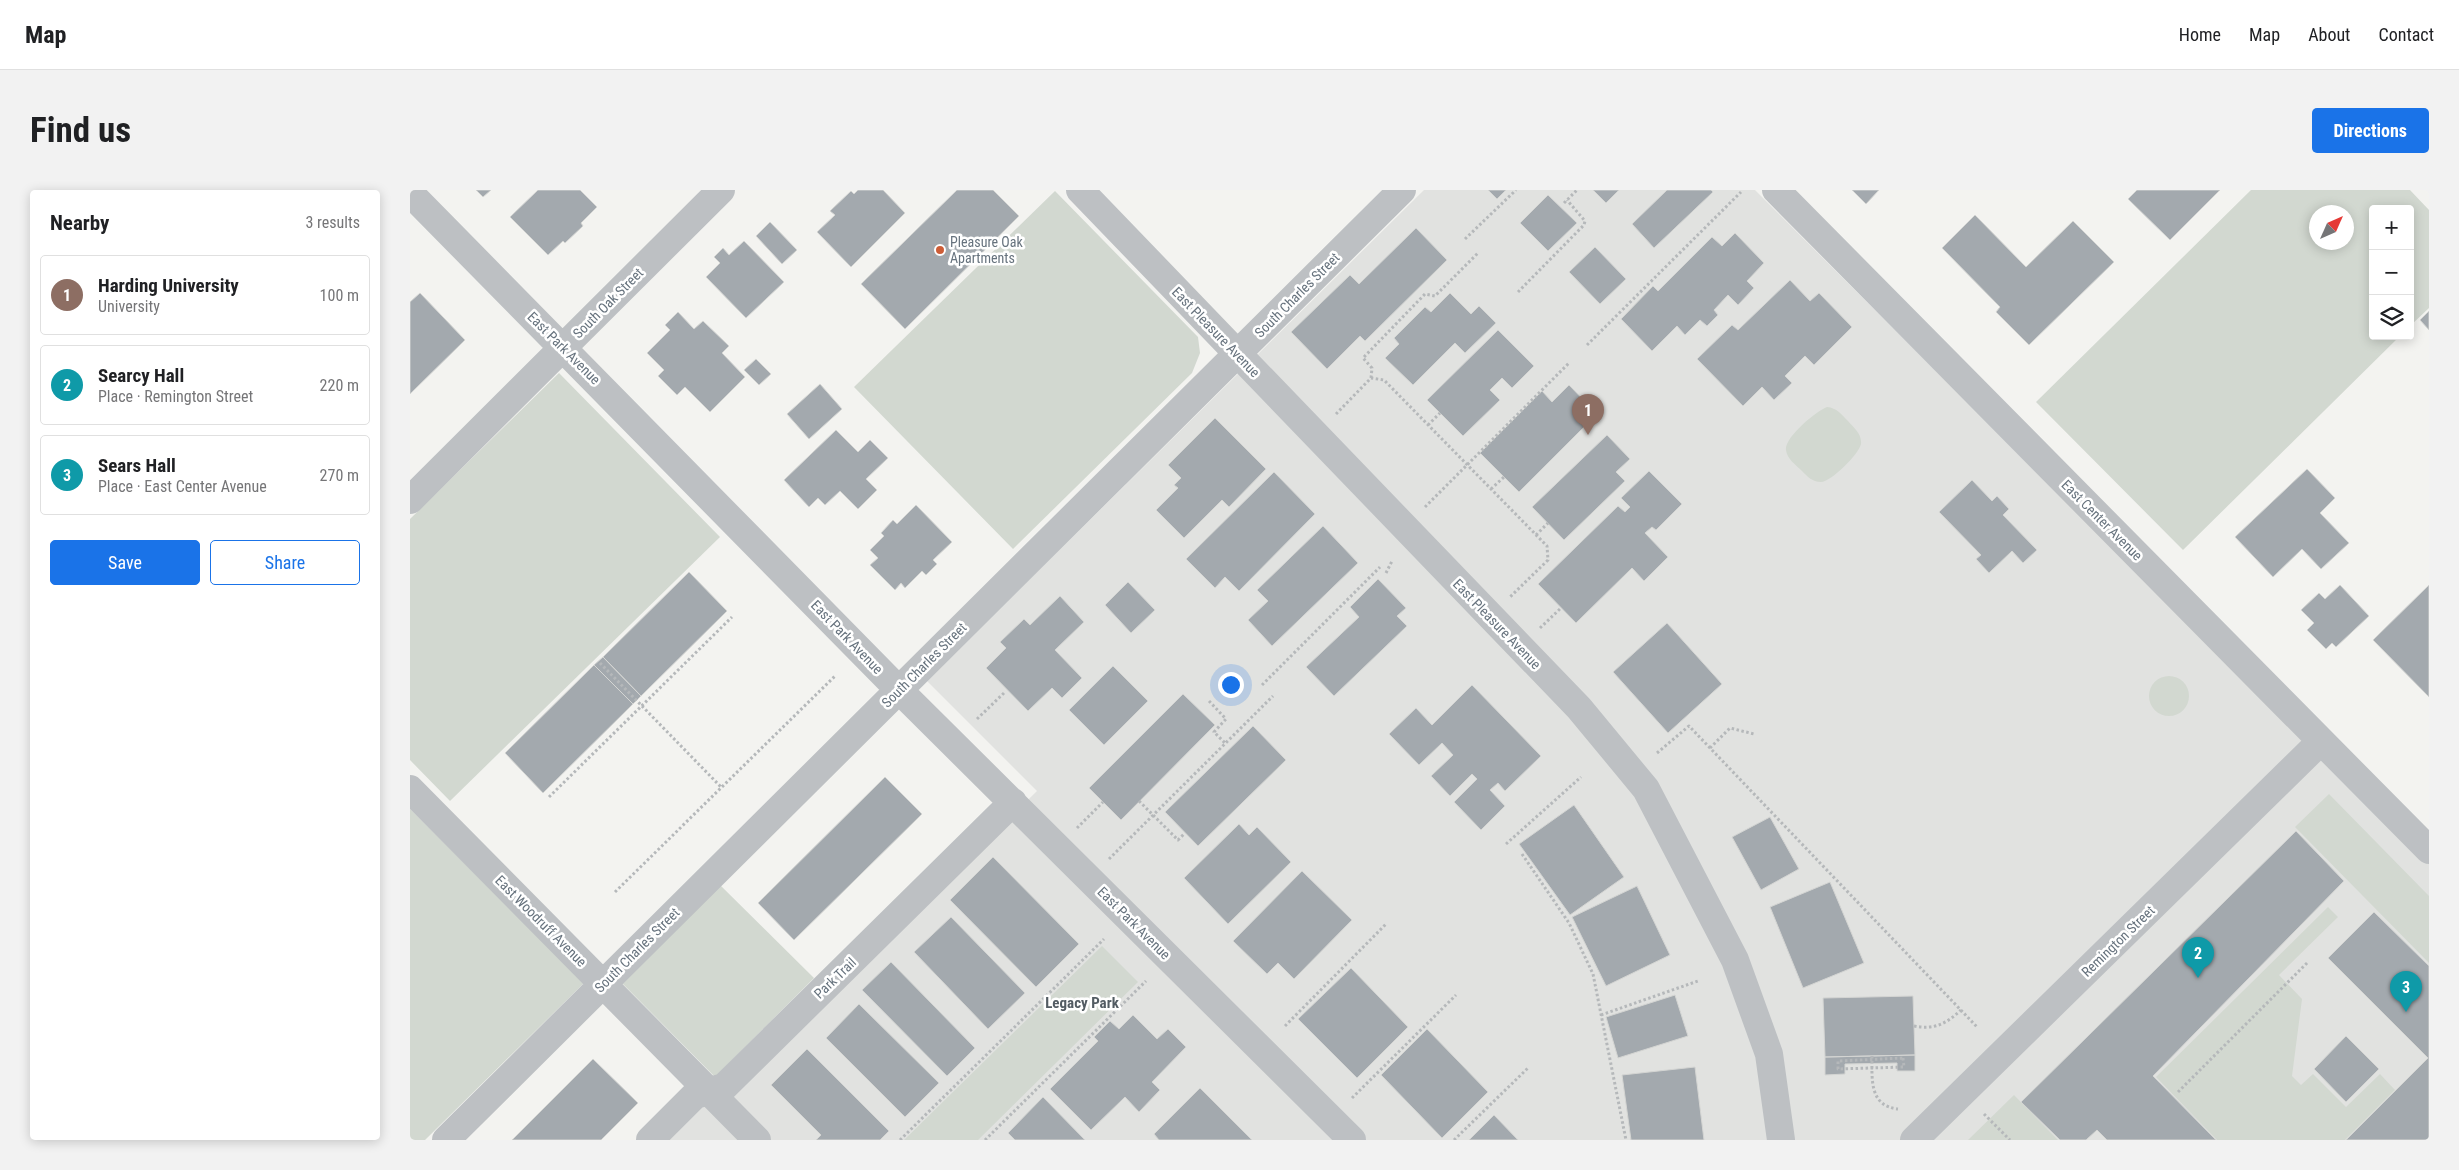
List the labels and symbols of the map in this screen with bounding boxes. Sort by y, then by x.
north arrow [2309,205,2354,250]
place label: Pleasure Oak Apartments [950,234,1023,266]
marker: Pleasure Oak Apartments [934,244,946,256]
street label: South Charles Street [1251,249,1343,341]
street label: South Oak Street [570,265,646,341]
street label: East Pleasure Avenue [1169,284,1263,381]
street label: East Park Avenue [524,308,604,388]
pin: 1 [1572,394,1604,435]
street label: East Center Avenue [2058,476,2146,564]
street label: East Pleasure Avenue [1450,576,1544,673]
street label: East Park Avenue [808,597,886,677]
street label: South Charles Street [878,619,970,711]
your location [1218,672,1244,698]
street label: East Woodruff Avenue [492,872,590,970]
street label: East Park Avenue [1094,883,1174,963]
street label: Remington Street [2078,902,2158,980]
street label: South Charles Street [591,904,683,996]
pin: 2 [2182,937,2214,978]
street label: Park Trail [811,954,859,1002]
pin: 3 [2390,971,2422,1012]
district label: Legacy Park [1045,994,1120,1012]

